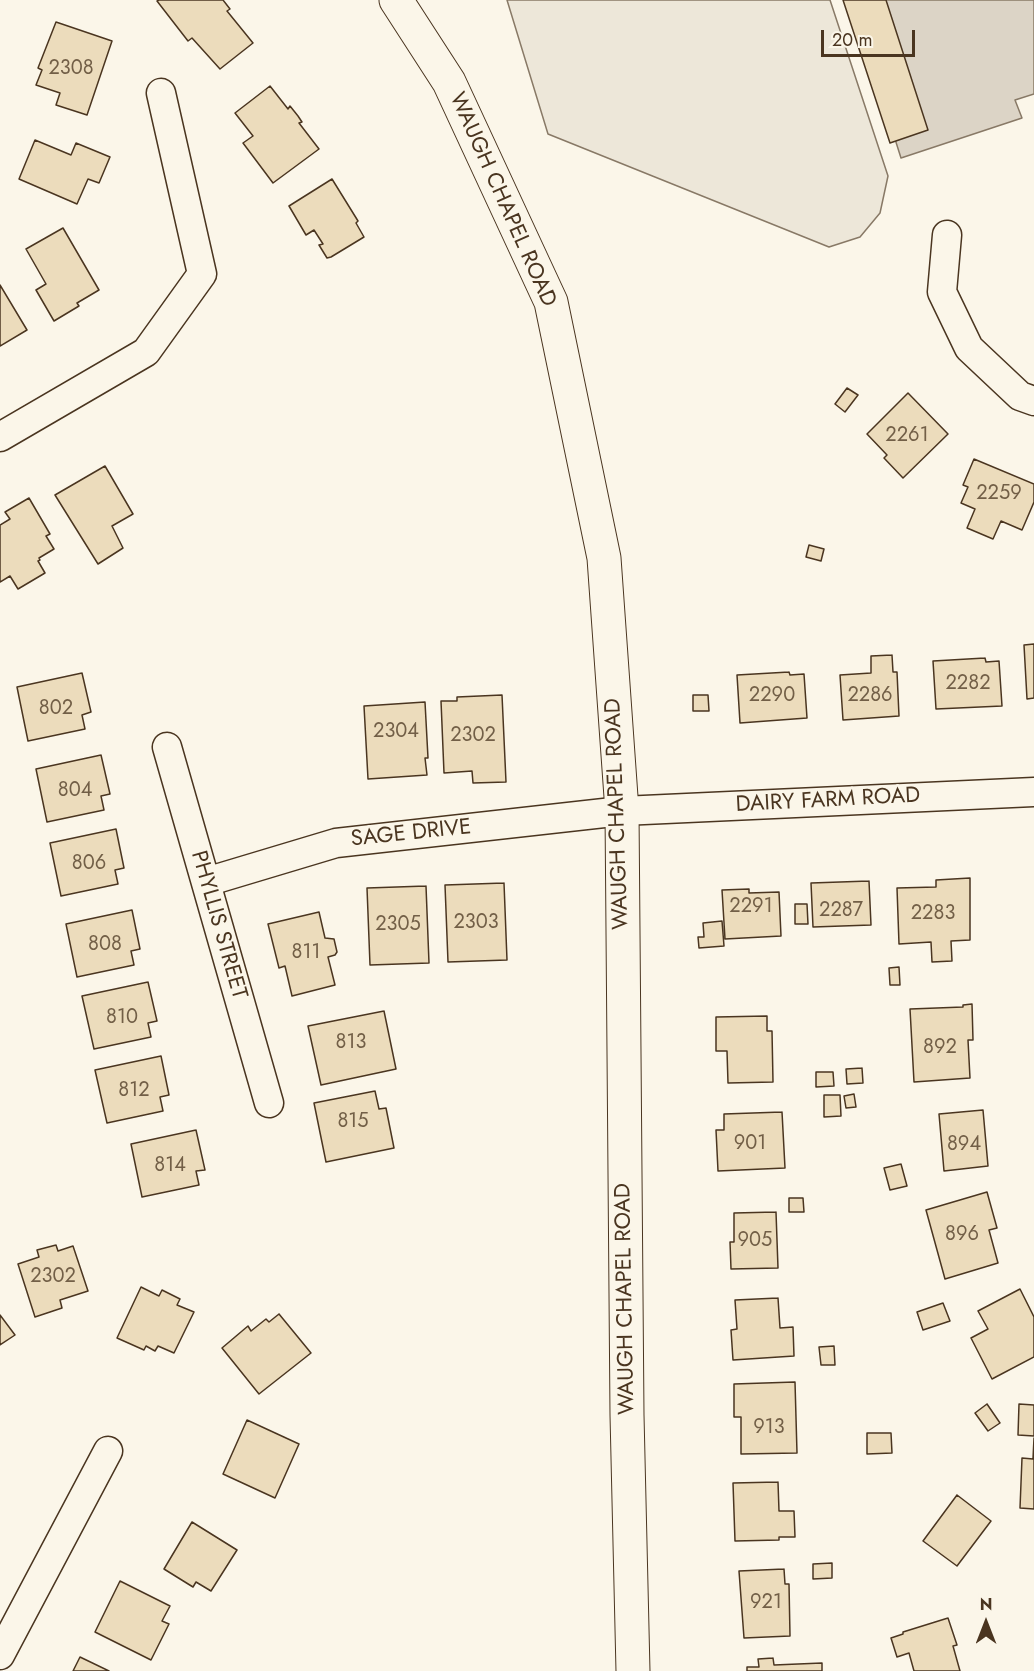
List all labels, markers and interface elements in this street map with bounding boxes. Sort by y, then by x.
scale bar [824,18,918,56]
text: 20 m [832,27,872,53]
house number: 2308 [48,57,94,81]
street label: WAUGH CHAPEL ROAD [443,89,561,311]
house number: 2261 [885,424,929,448]
house number: 2259 [976,482,1022,506]
house number: 2282 [945,672,991,696]
house number: 2290 [749,684,795,708]
house number: 2286 [847,684,893,708]
house number: 802 [39,697,73,721]
street label: WAUGH CHAPEL ROAD [601,698,635,930]
house number: 2304 [373,720,419,744]
house number: 2302 [450,724,496,748]
house number: 804 [58,779,92,803]
street label: DAIRY FARM ROAD [735,783,921,819]
street label: SAGE DRIVE [349,815,473,853]
street label: PHYLLIS STREET [184,848,252,1002]
house number: 806 [72,852,106,876]
house number: 2291 [729,895,773,919]
house number: 2287 [819,899,863,923]
house number: 2283 [911,902,955,926]
house number: 2303 [453,911,499,935]
house number: 2305 [375,913,421,937]
house number: 808 [88,933,122,957]
house number: 811 [292,941,320,965]
house number: 810 [106,1006,138,1030]
house number: 813 [336,1031,366,1055]
house number: 892 [923,1036,957,1060]
house number: 812 [118,1079,150,1103]
house number: 815 [337,1110,369,1134]
house number: 901 [734,1132,766,1156]
house number: 894 [947,1133,981,1157]
house number: 814 [154,1154,186,1178]
street label: WAUGH CHAPEL ROAD [611,1183,641,1415]
house number: 896 [945,1223,979,1247]
house number: 905 [738,1229,772,1253]
house number: 2302 [30,1265,76,1289]
house number: 913 [753,1416,785,1440]
house number: 921 [750,1591,782,1615]
north arrow [956,1593,1016,1653]
text: N [980,1593,992,1616]

